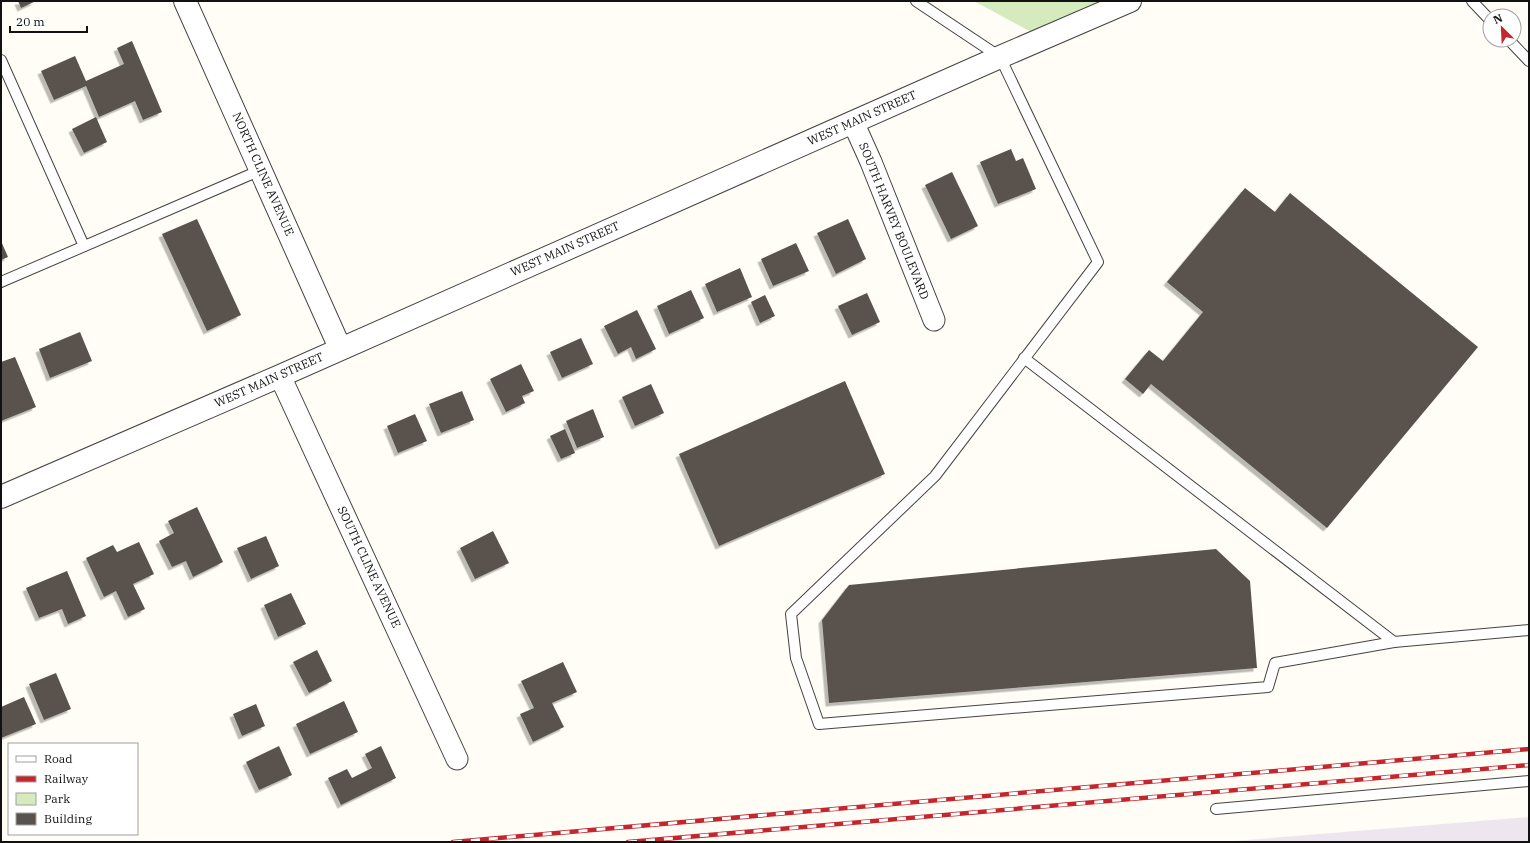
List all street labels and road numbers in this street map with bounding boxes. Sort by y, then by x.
street label: WEST MAIN STREET [805,87,919,148]
street label: NORTH CLINE AVENUE [229,110,298,238]
street label: SOUTH HARVEY BOULEVARD [856,140,933,302]
street label: WEST MAIN STREET [508,218,622,279]
street label: WEST MAIN STREET [212,349,326,410]
street label: SOUTH CLINE AVENUE [335,504,404,630]

